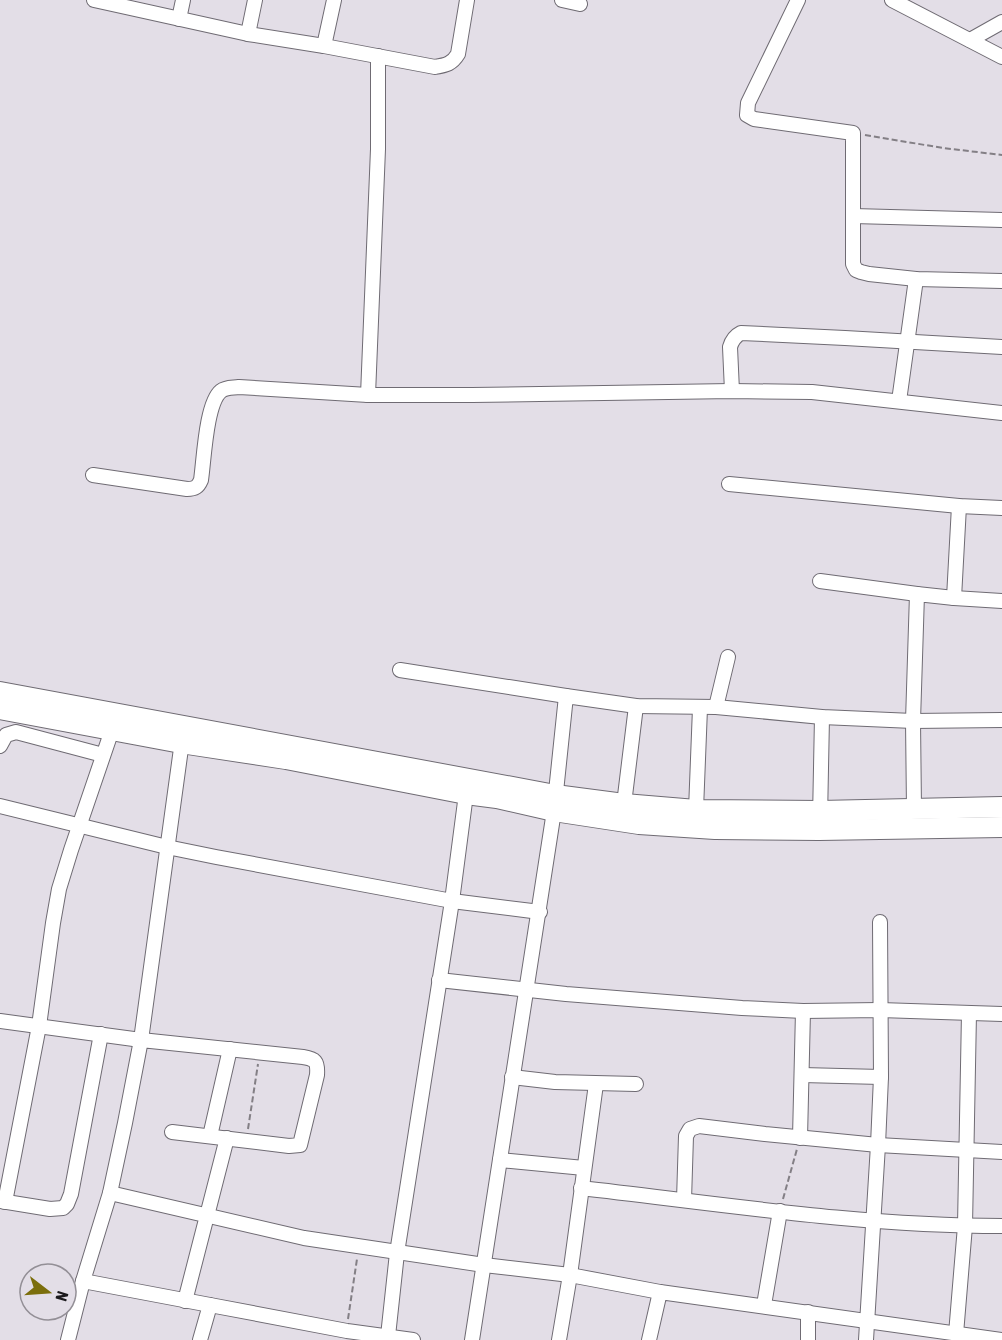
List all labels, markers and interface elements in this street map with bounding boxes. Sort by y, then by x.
north arrow [18,1262,78,1322]
text: N [52,1289,72,1304]

